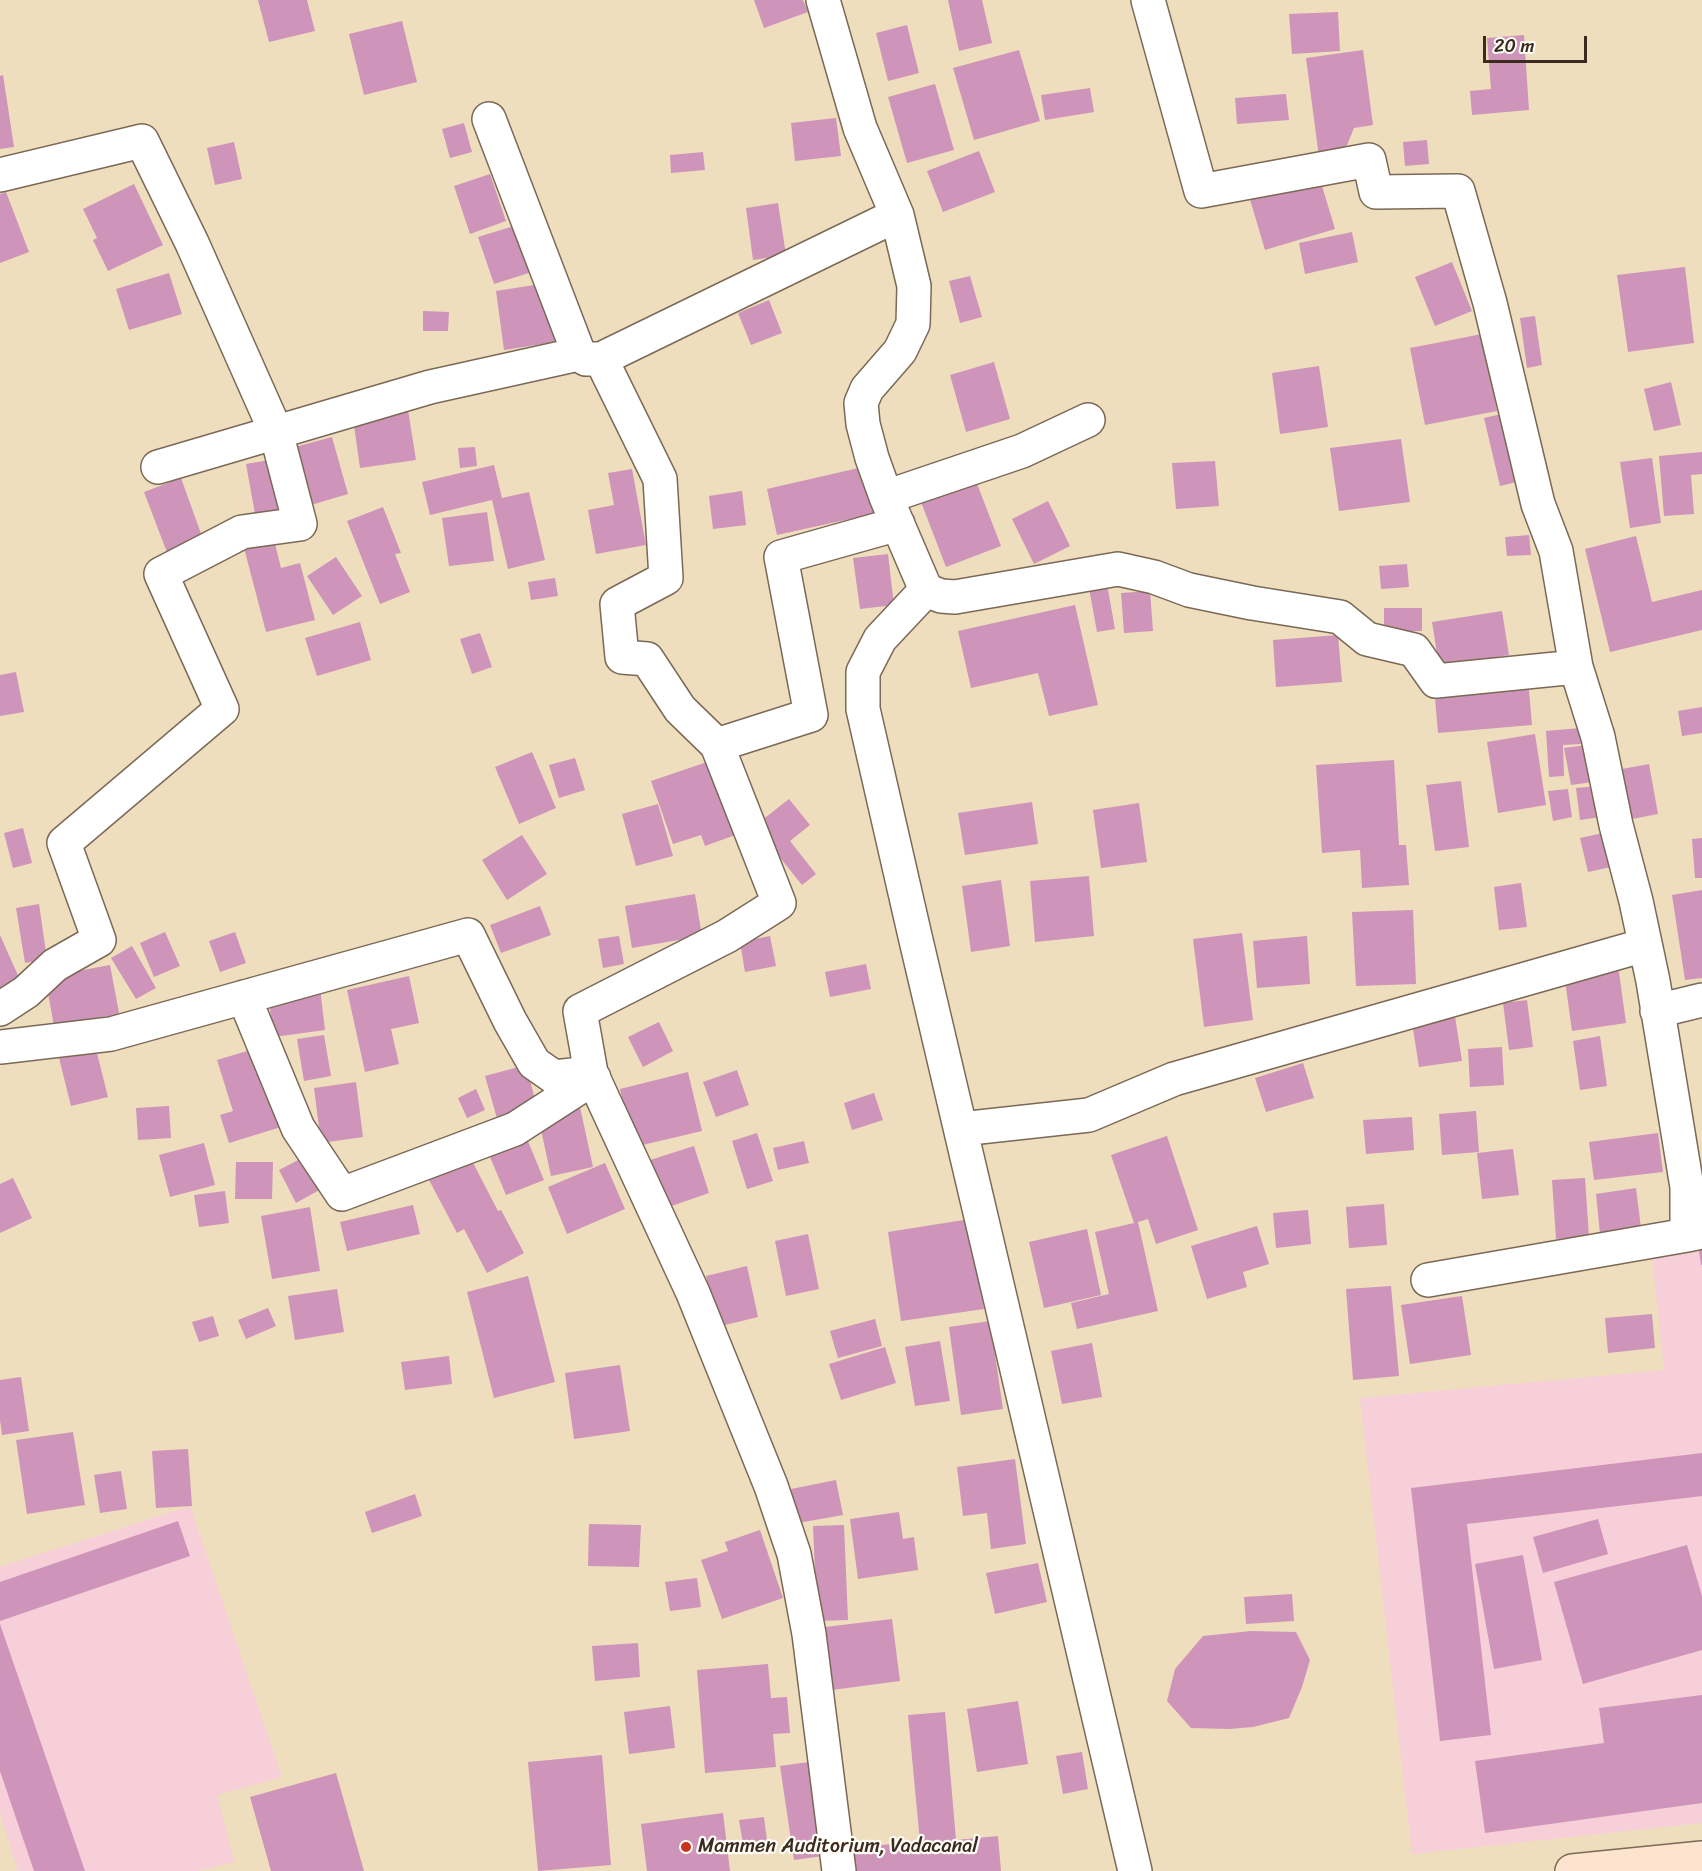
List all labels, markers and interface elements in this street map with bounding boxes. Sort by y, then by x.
scale bar [1486,24,1590,62]
text: 20 m [1494,30,1534,62]
place label: Mammen Auditorium, Vadacanal [698,1835,978,1859]
marker: Mammen Auditorium, Vadacanal [679,1840,693,1854]

